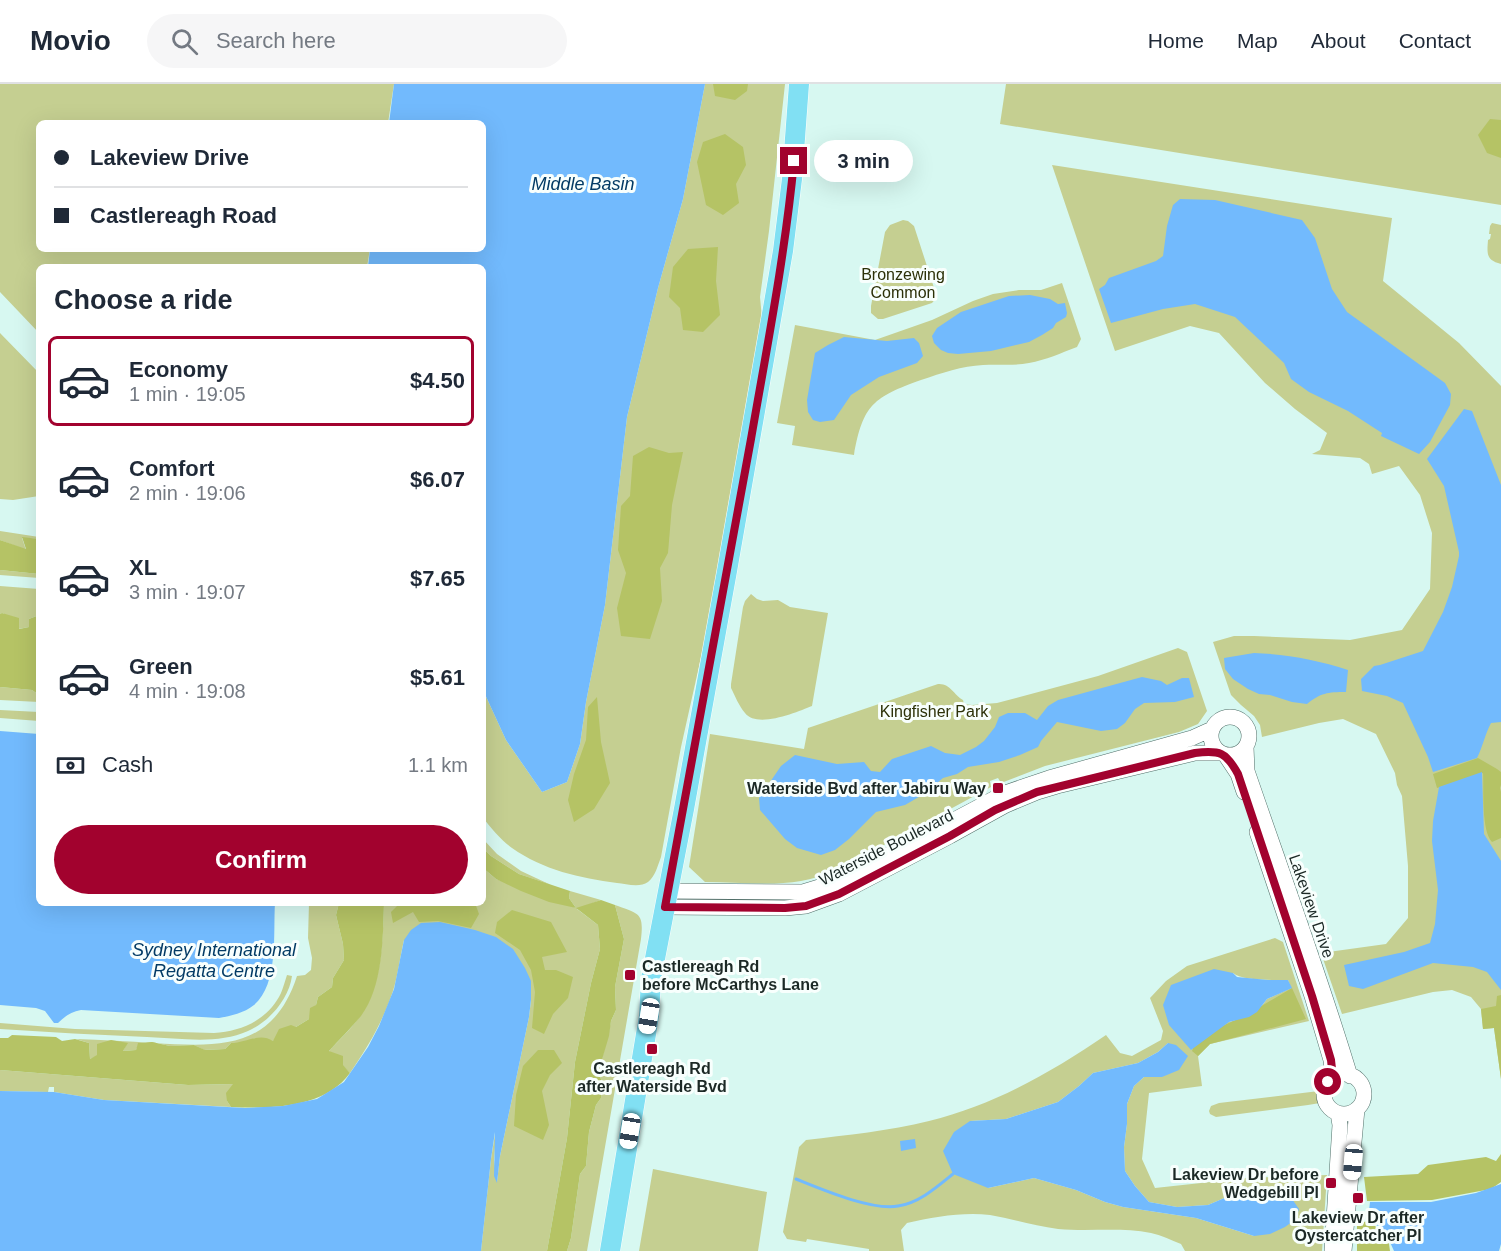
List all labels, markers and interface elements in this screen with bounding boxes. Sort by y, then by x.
search box [147,14,567,68]
text: Movio [30,25,111,56]
icon: search [168,25,201,58]
text: Search here [216,28,336,53]
text: Home [1148,29,1204,52]
text: Map [1237,29,1278,52]
text: About [1311,29,1366,52]
text: Contact [1399,29,1471,52]
callout: 3 min [815,140,914,182]
text: Lakeview Drive [90,145,249,170]
route end [780,147,807,174]
text: 3 min [837,150,890,172]
water label: Middle Basin [531,174,635,194]
text: Castlereagh Road [90,203,277,228]
park label: Bronzewing Common [861,266,945,301]
text: Choose a ride [54,285,233,315]
icon: car [57,354,111,408]
text: Economy [129,357,228,382]
text: $4.50 [410,368,465,393]
text: 1 min · 19:05 [129,383,246,405]
icon: car [57,453,111,507]
text: Comfort [129,456,215,481]
text: $6.07 [410,467,465,492]
text: 2 min · 19:06 [129,482,246,504]
icon: car [57,552,111,606]
text: XL [129,555,157,580]
text: $7.65 [410,566,465,591]
text: 3 min · 19:07 [129,581,246,603]
icon: car [57,651,111,705]
text: Green [129,654,193,679]
text: $5.61 [410,665,465,690]
text: 4 min · 19:08 [129,680,246,702]
park label: Kingfisher Park [880,703,989,720]
icon: cash [54,749,87,782]
text: Cash [102,752,153,777]
text: 1.1 km [408,754,468,776]
place label: Waterside Bvd after Jabiru Way [747,780,986,797]
marker: Waterside Bvd after Jabiru Way [991,781,1005,795]
street label: Waterside Boulevard [816,806,956,889]
button: Confirm [54,825,468,894]
street label: Lakeview Drive [1286,852,1337,960]
water label: Sydney International Regatta Centre [132,940,297,981]
place label: Castlereagh Rd before McCarthys Lane [642,958,819,993]
marker: Castlereagh Rd before McCarthys Lane [623,968,637,982]
car [637,997,661,1035]
marker: Castlereagh Rd after Waterside Bvd [645,1042,659,1056]
place label: Castlereagh Rd after Waterside Bvd [577,1060,727,1095]
route start [1314,1068,1341,1095]
car [618,1112,642,1150]
car [1342,1143,1364,1181]
place label: Lakeview Dr before Wedgebill Pl [1172,1166,1319,1201]
marker: Lakeview Dr before Wedgebill Pl [1324,1176,1338,1190]
marker: Lakeview Dr after Oystercatcher Pl [1351,1191,1365,1205]
place label: Lakeview Dr after Oystercatcher Pl [1292,1209,1424,1244]

